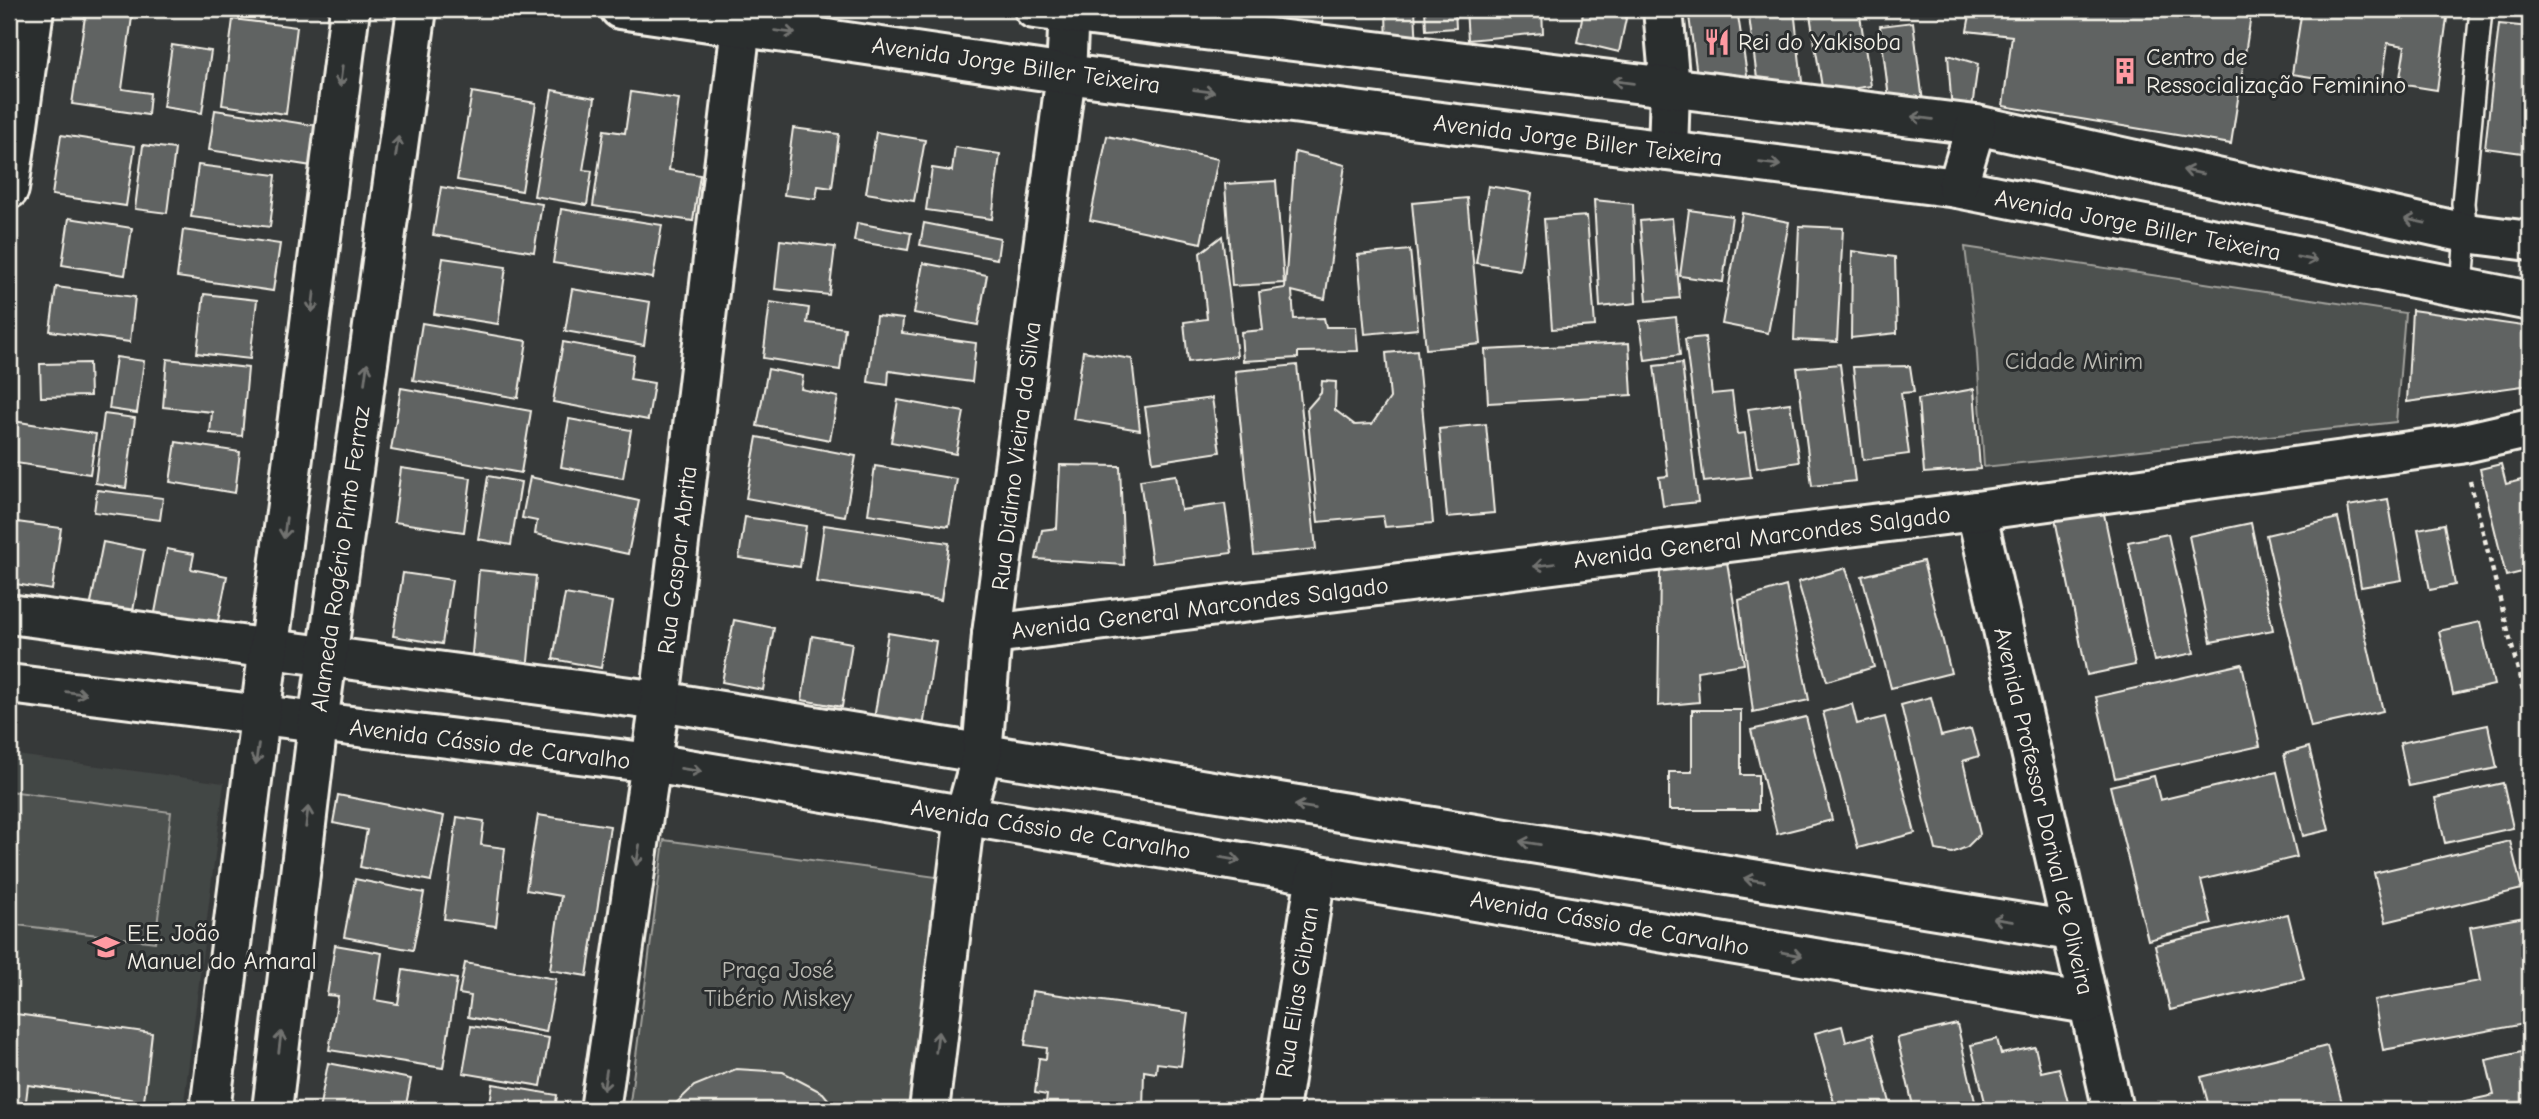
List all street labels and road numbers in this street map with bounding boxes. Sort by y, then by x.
street label: Avenida Jorge Biller Teixeira [870,31,1162,99]
street label: Avenida Jorge Biller Teixeira [1432,108,1724,172]
street label: Avenida Jorge Biller Teixeira [1993,184,2283,266]
street label: Rua Didimo Vieira da Silva [986,320,1046,592]
street label: Alameda Rogério Pinto Ferraz [305,404,375,714]
street label: Rua Gaspar Abrita [652,464,702,656]
street label: Avenida General Marcondes Salgado [1572,500,1952,574]
street label: Avenida General Marcondes Salgado [1010,571,1390,645]
street label: Avenida Professor Dorival de Oliveira [1988,625,2100,997]
street label: Avenida Cássio de Carvalho [348,713,632,775]
street label: Avenida Cássio de Carvalho [909,793,1193,865]
street label: Avenida Cássio de Carvalho [1468,885,1752,961]
street label: Rua Elias Gibran [1270,905,1324,1079]

